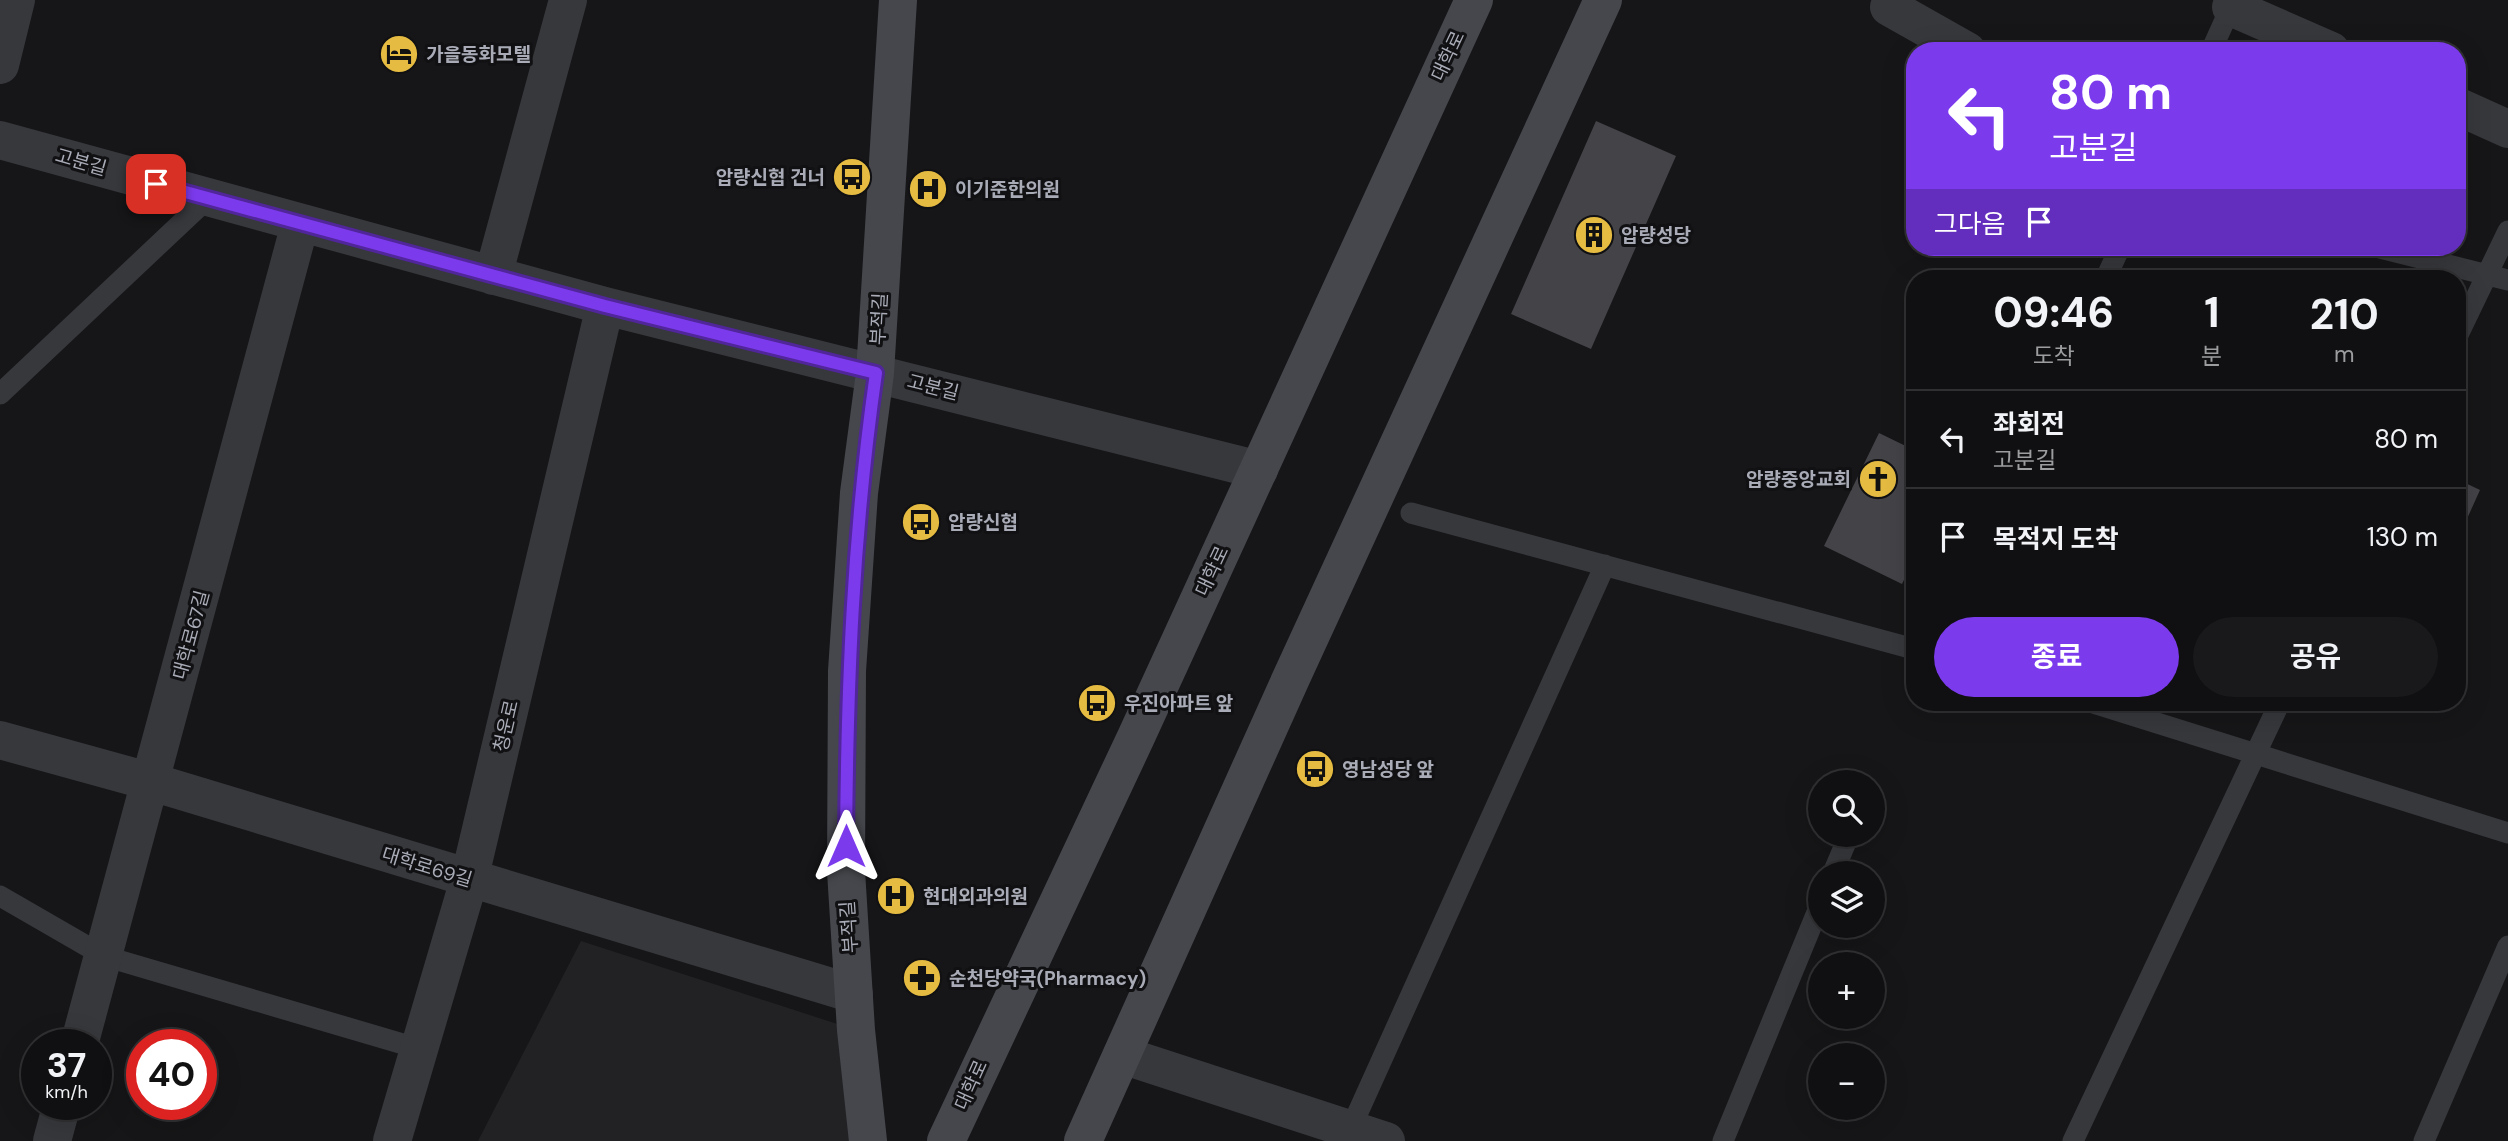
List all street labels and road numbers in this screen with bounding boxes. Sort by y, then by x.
street label: 대학로 [1426,27,1470,85]
street label: 고분길 [52,143,110,181]
street label: 부적길 [865,292,893,346]
street label: 고분길 [905,369,961,405]
street label: 대학로 [1190,542,1234,600]
street label: 대학로67길 [167,588,215,682]
street label: 청운로 [488,698,524,754]
street label: 대학로69길 [379,841,475,893]
street label: 부적길 [835,900,863,954]
street label: 대학로 [949,1056,993,1114]

